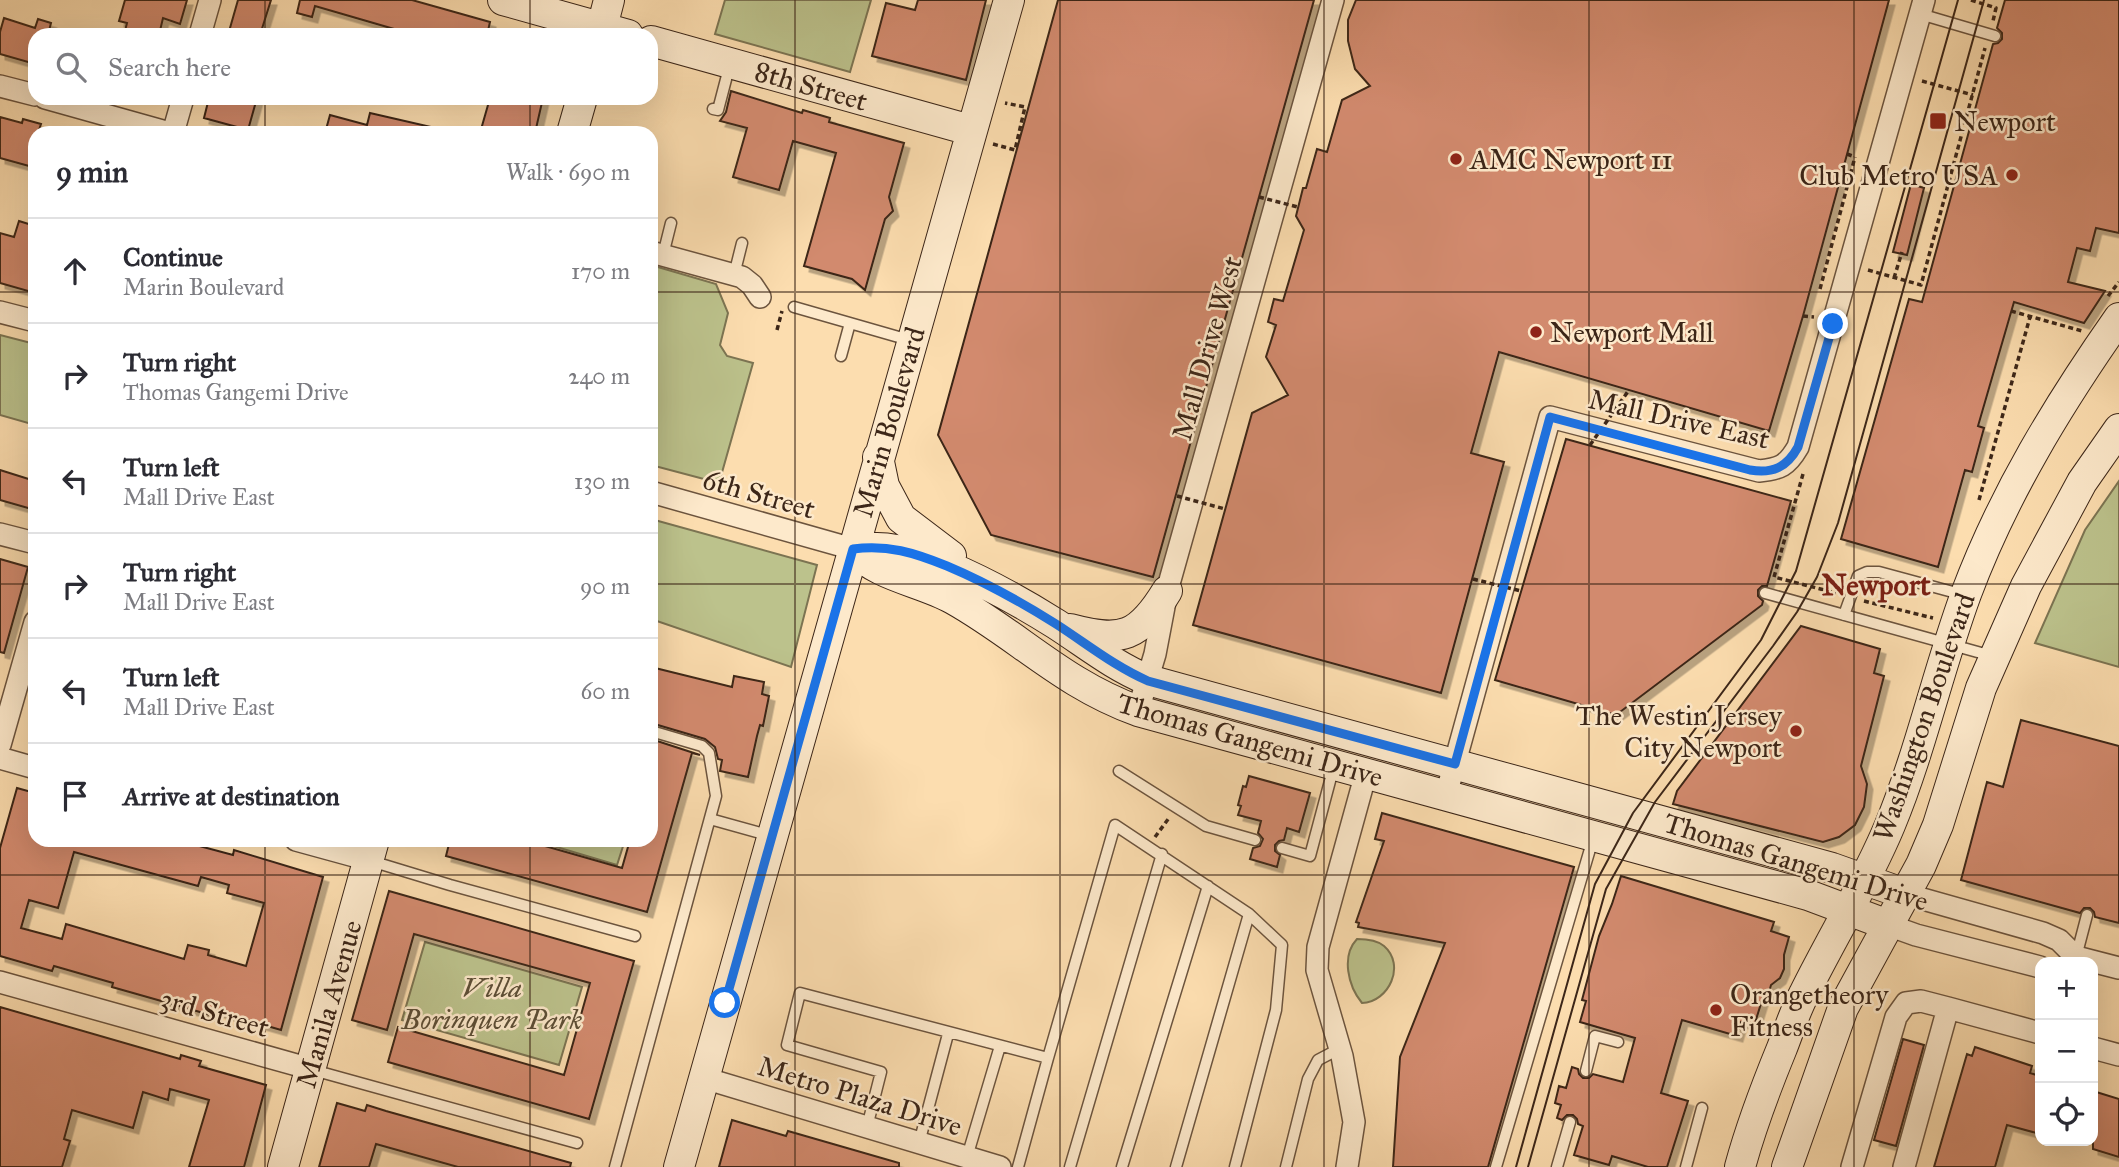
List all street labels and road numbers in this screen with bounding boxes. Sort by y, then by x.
street label: 8th Street [750,53,872,119]
street label: Mall Drive West [1164,252,1250,444]
street label: Marin Boulevard [845,323,933,521]
street label: Mall Drive East [1585,381,1773,457]
street label: 6th Street [699,461,819,527]
street label: Washington Boulevard [1865,588,1983,846]
street label: Thomas Gangemi Drive [1113,685,1387,795]
street label: Thomas Gangemi Drive [1660,805,1932,919]
street label: Manila Avenue [288,916,370,1092]
street label: 3rd Street [157,981,273,1045]
street label: Metro Plaza Drive [754,1048,966,1144]

